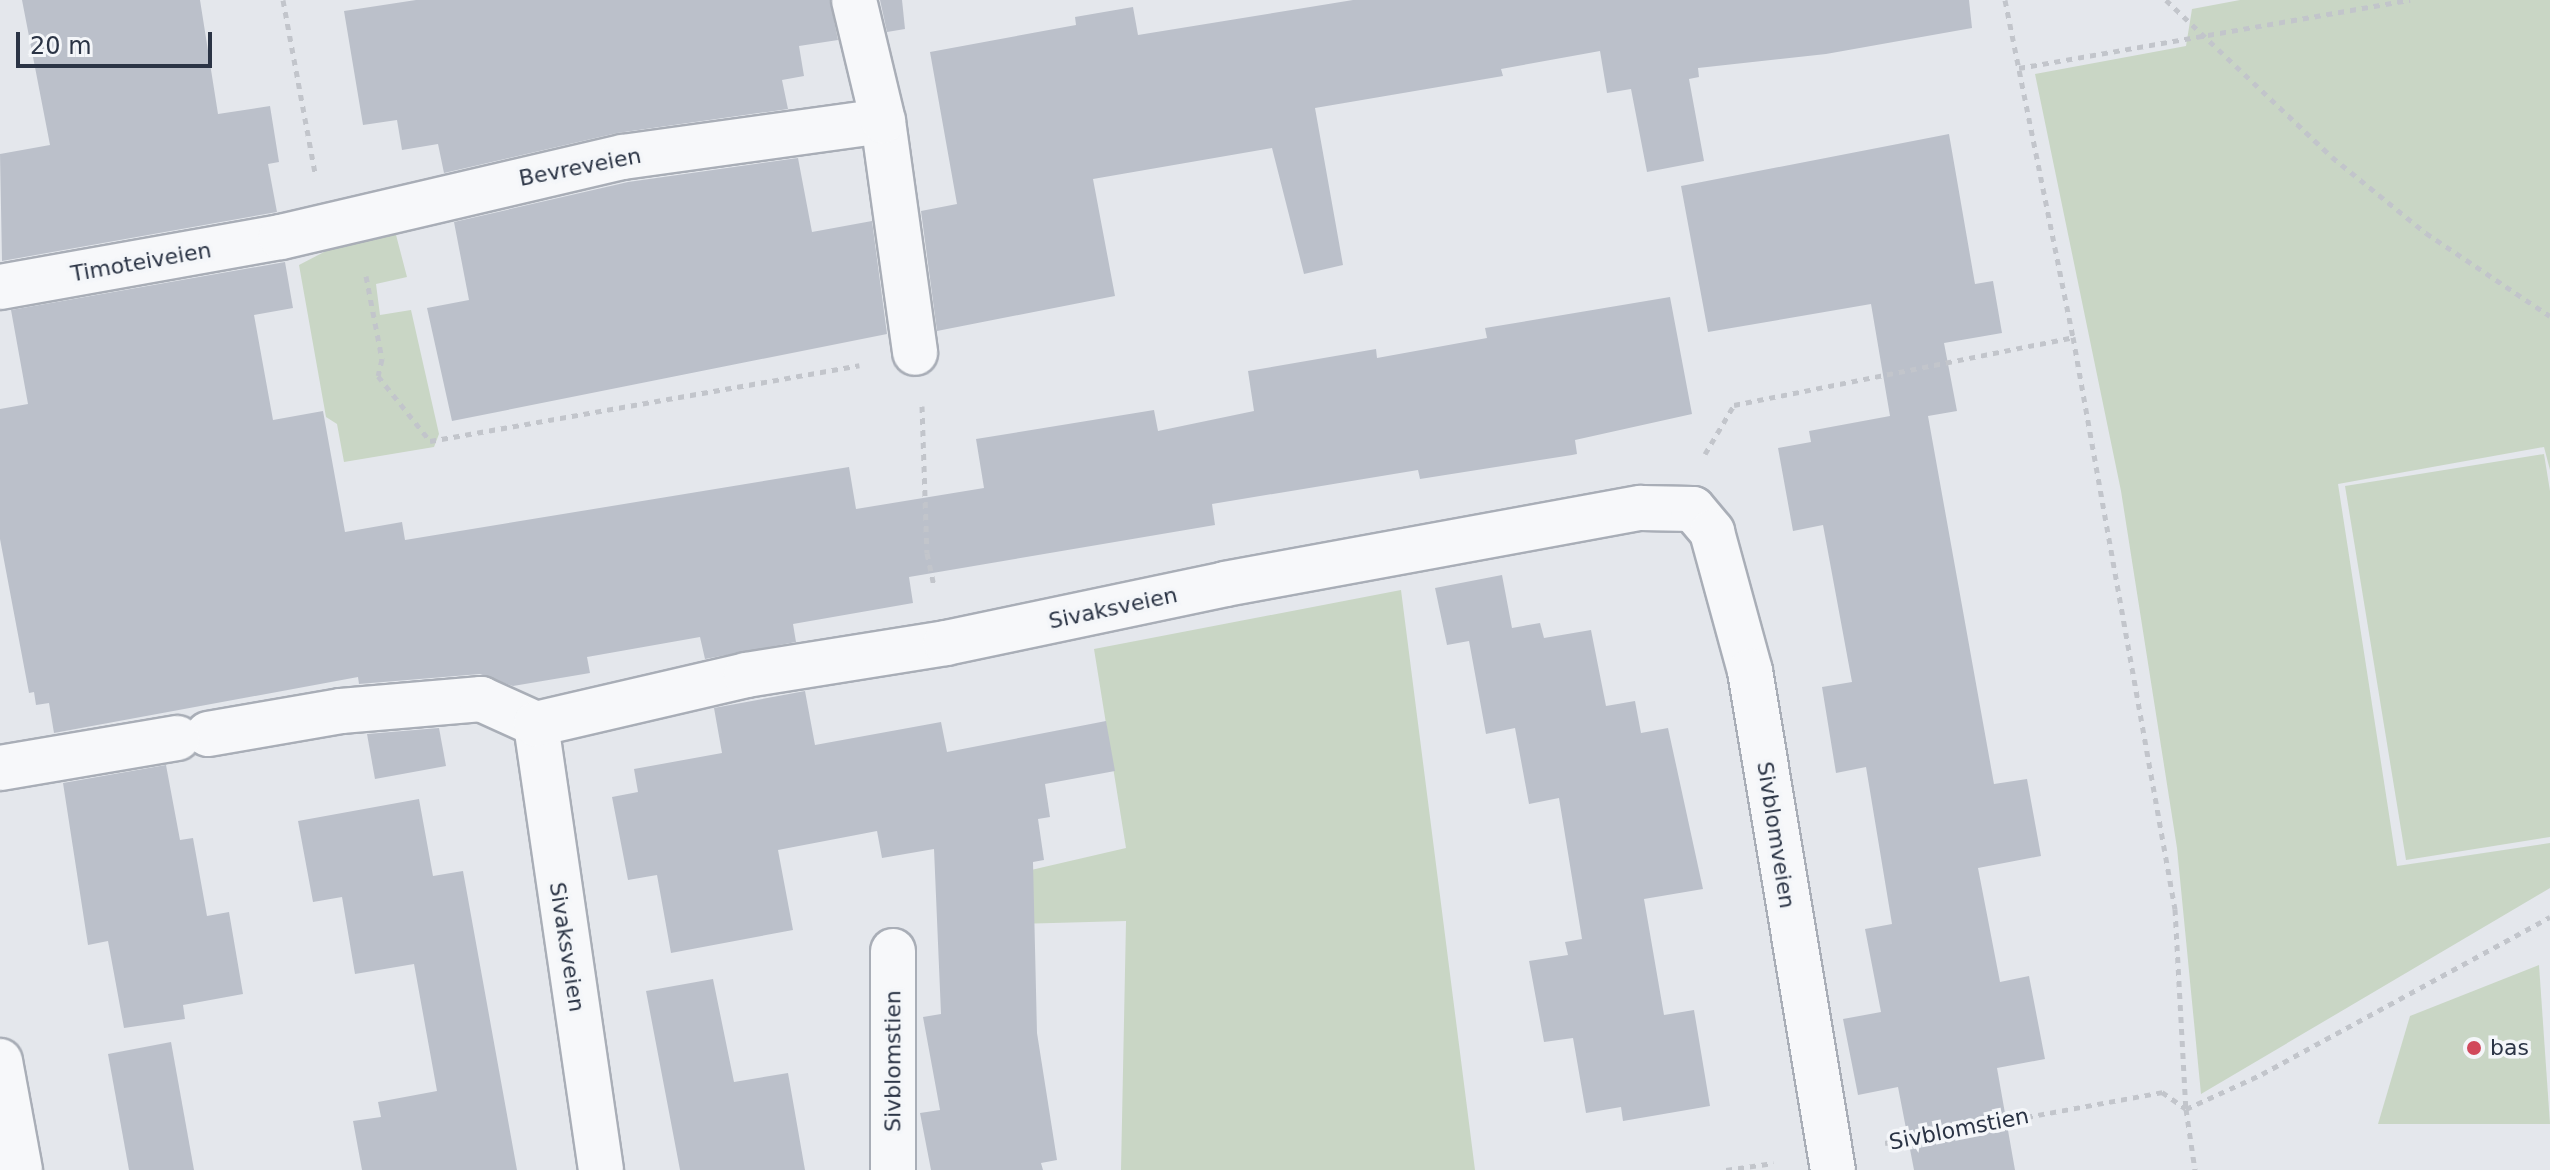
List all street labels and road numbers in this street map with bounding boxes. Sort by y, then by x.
street label: Bevreveien [517,142,643,192]
street label: Timoteiveien [69,237,213,287]
street label: Sivaksveien [1046,581,1180,635]
street label: Sivblomveien [1751,760,1801,910]
street label: Sivaksveien [544,880,590,1014]
street label: Sivblomstien [880,990,906,1132]
street label: Sivblomstien [1887,1103,2031,1155]

